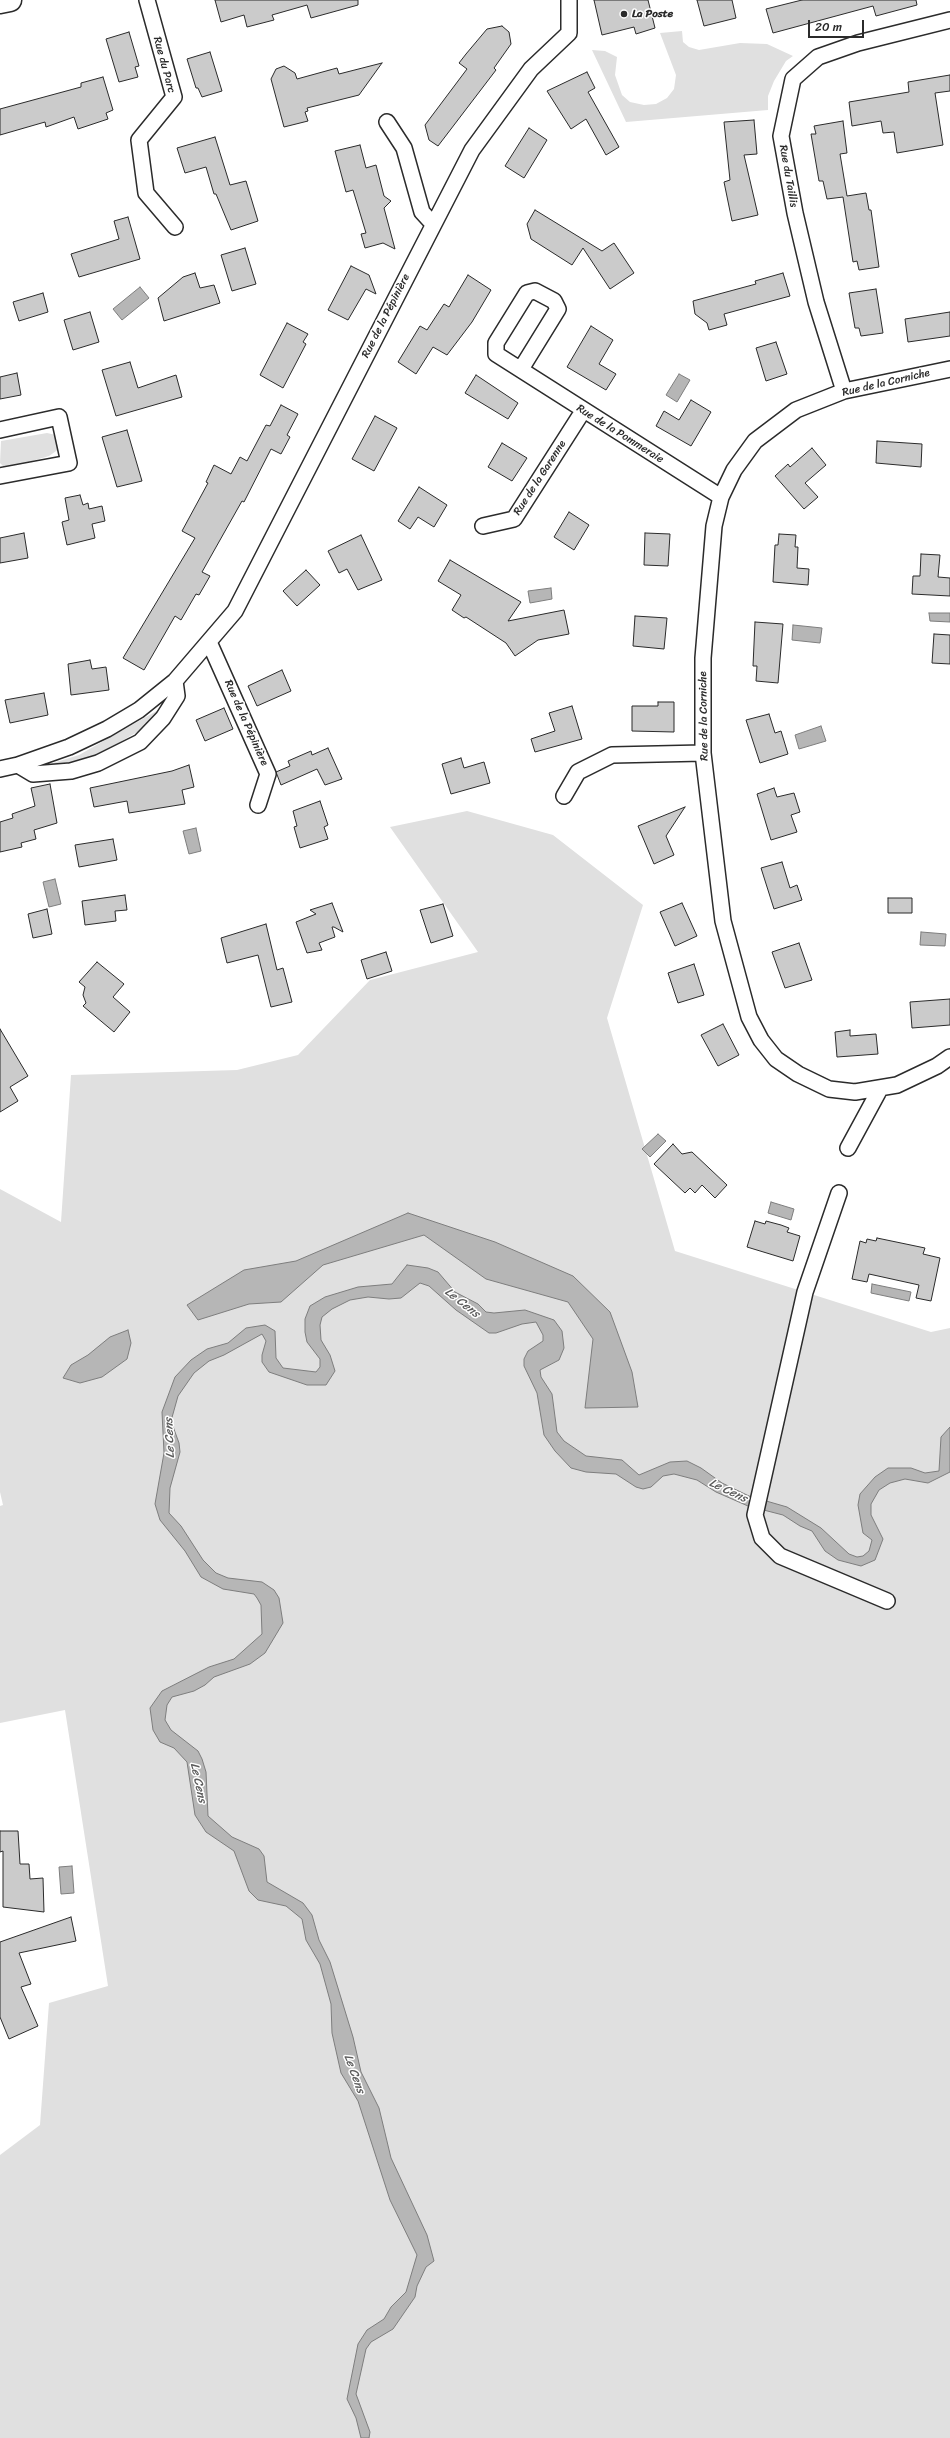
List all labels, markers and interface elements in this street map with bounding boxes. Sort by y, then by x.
place label: La Poste [632,7,673,21]
marker: La Poste [619,9,629,19]
scale bar [810,12,866,38]
text: 20 m [815,16,842,38]
street label: Rue du Parc [150,35,178,95]
street label: Rue du Taillis [776,144,800,208]
street label: Rue de la Pépinière [359,272,413,360]
street label: Rue de la Corniche [841,367,931,399]
street label: Rue de la Pommeraie [574,402,666,466]
street label: Rue de la Garenne [511,438,569,518]
street label: Rue de la Corniche [697,671,711,761]
street label: Rue de la Pépinière [221,678,271,768]
water label: Le Cens [442,1285,482,1321]
water label: Le Cens [162,1417,178,1459]
water label: Le Cens [707,1476,749,1506]
water label: Le Cens [187,1762,209,1804]
water label: Le Cens [340,2053,368,2095]

